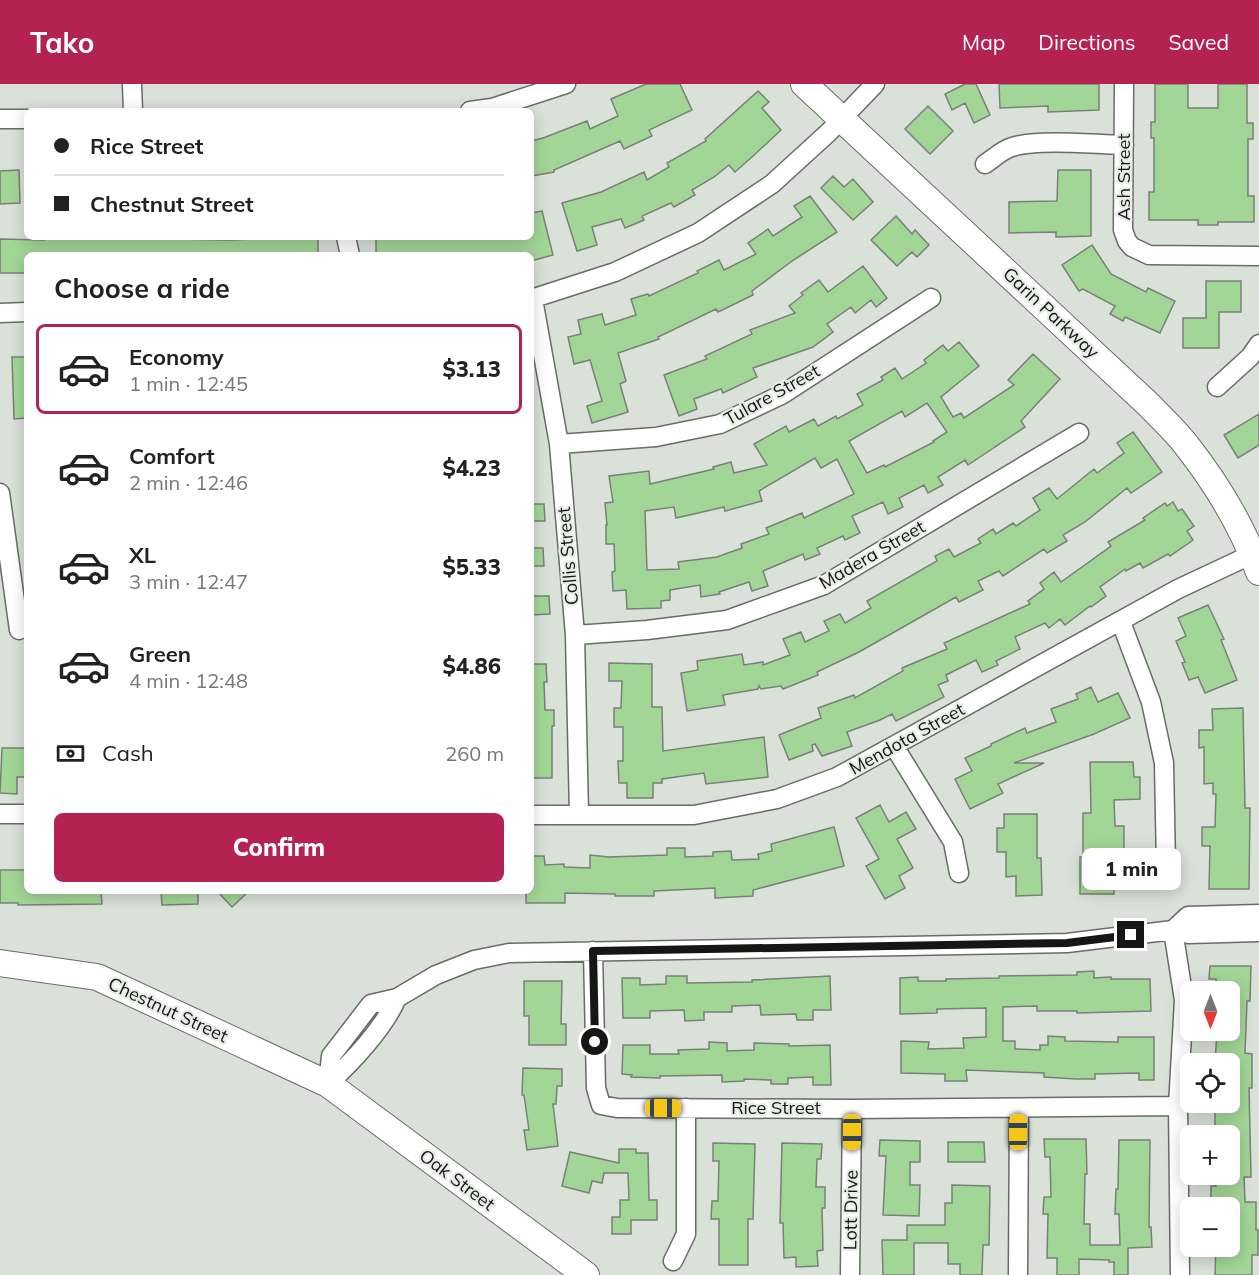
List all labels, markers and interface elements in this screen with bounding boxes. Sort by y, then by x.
text: Tako [30,25,94,60]
text: Map [962,29,1005,55]
text: Directions [1038,29,1135,55]
text: Saved [1168,29,1229,55]
text: Rice Street [90,132,203,160]
street label: Ash Street [1112,133,1135,221]
text: Chestnut Street [90,190,254,218]
street label: Garin Parkway [998,262,1105,363]
text: Choose a ride [54,271,230,305]
icon: car [57,342,111,396]
text: Economy [129,343,224,371]
text: $3.13 [442,355,501,383]
street label: Tulare Street [720,359,824,430]
text: 1 min · 12:45 [129,371,248,396]
icon: car [57,441,111,495]
text: Comfort [129,442,215,470]
text: $4.23 [442,454,501,482]
text: 2 min · 12:46 [129,470,248,495]
street label: Collis Street [552,506,583,606]
street label: Madera Street [815,515,929,594]
icon: car [57,540,111,594]
text: XL [129,541,156,569]
text: $5.33 [442,553,501,581]
text: 3 min · 12:47 [129,569,248,594]
icon: car [57,639,111,693]
text: Green [129,640,191,668]
text: $4.86 [442,652,501,680]
text: 4 min · 12:48 [129,668,248,693]
street label: Mendota Street [845,697,968,780]
icon: cash [54,737,87,770]
text: Cash [102,739,154,767]
text: 260 m [445,741,504,766]
button: Confirm [54,813,504,882]
callout: 1 min [1082,848,1180,890]
text: 1 min [1105,856,1158,881]
route end [1117,921,1144,948]
street label: Chestnut Street [105,972,232,1047]
north arrow [1180,981,1240,1041]
map controls [1180,981,1240,1257]
route start [581,1028,608,1055]
button: locate [1180,1053,1240,1113]
street label: Rice Street [731,1096,821,1119]
car [645,1099,681,1117]
car [843,1114,861,1150]
car [1009,1114,1027,1150]
button: + [1180,1125,1240,1185]
street label: Oak Street [415,1144,500,1215]
street label: Lott Drive [838,1170,863,1250]
button: − [1180,1197,1240,1257]

